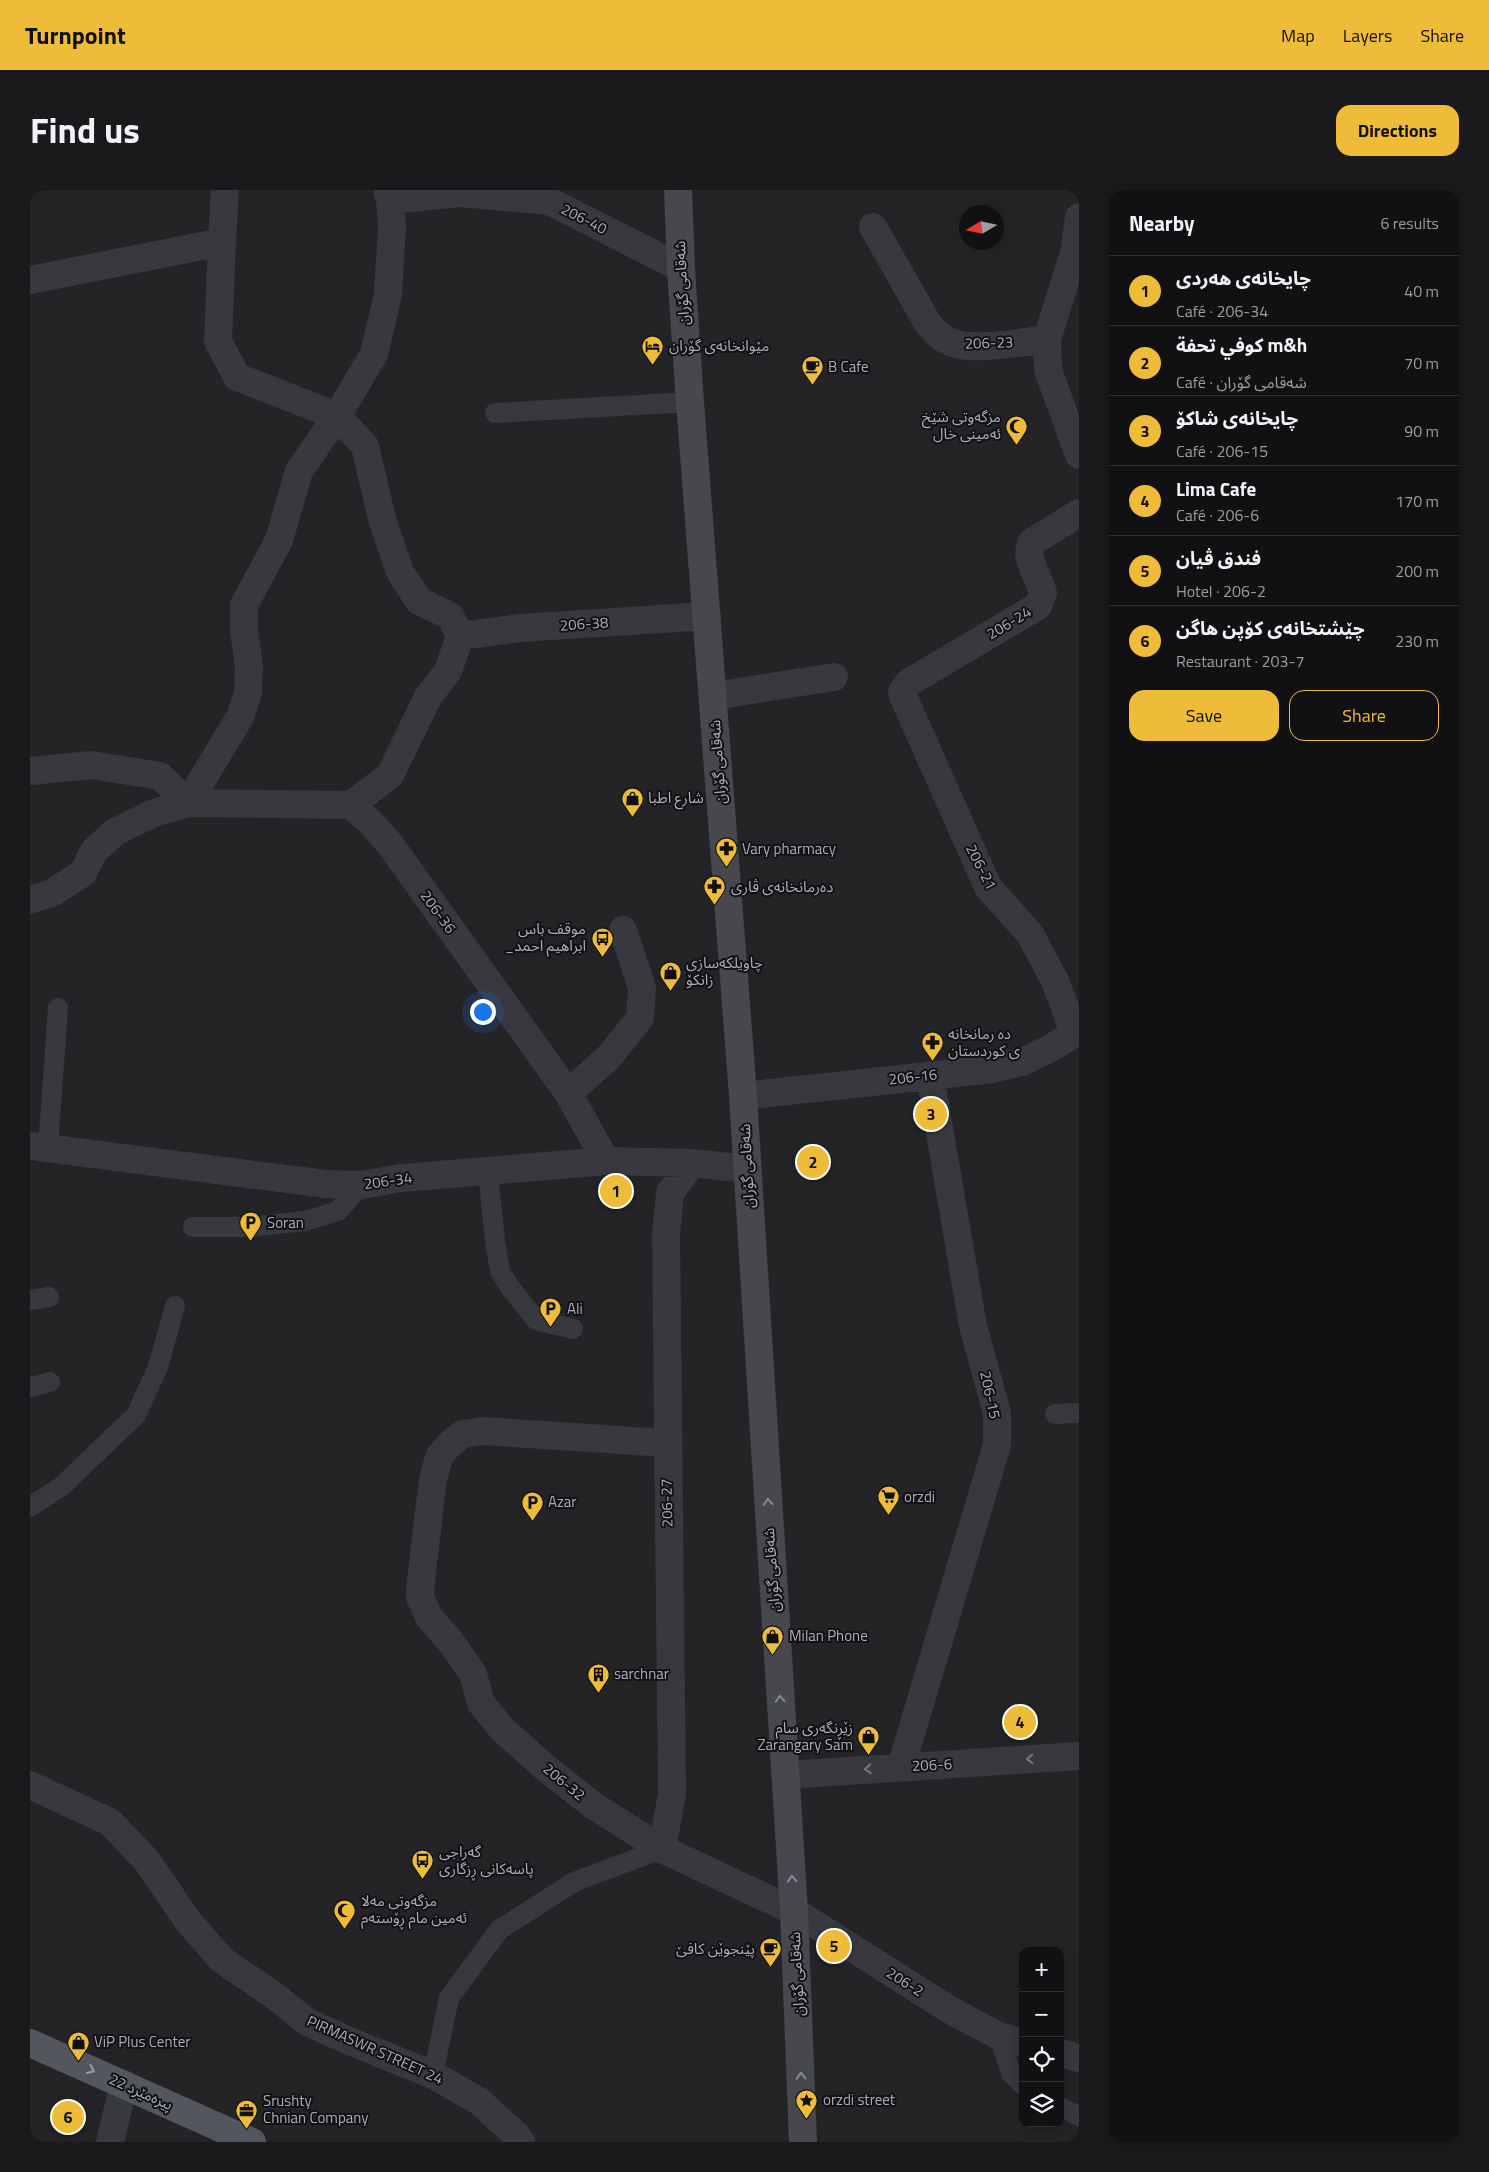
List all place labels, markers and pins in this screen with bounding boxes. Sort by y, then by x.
hotel icon: مێوانخانەی گۆران [641,334,665,365]
place label: مێوانخانەی گۆران [669,334,769,357]
cafe icon: B Cafe [800,355,824,386]
place label: B Cafe [828,355,869,378]
place label: مزگەوتی شێخ ئەمینی خال [922,405,1001,445]
mosque icon: مزگەوتی شێخ ئەمینی خال [1005,414,1029,445]
shop icon: شارع اطبا [620,786,644,817]
place label: شارع اطبا [648,786,704,810]
pharmacy icon: Vary pharmacy [714,837,738,868]
place label: Vary pharmacy [742,837,836,860]
pharmacy icon: دەرمانخانەی ڤاری [703,875,727,906]
place label: دەرمانخانەی ڤاری [731,875,833,898]
place label: موقف باس _ابراهیم احمد [505,917,586,957]
bus stop icon: موقف باس _ابراهیم احمد [590,926,614,957]
place label: چاویلكە‌سازی زانكۆ [686,951,763,991]
shop icon: چاویلكە‌سازی زانكۆ [658,960,682,991]
place label: ده رمانخانه ی کوردستان [948,1022,1021,1062]
pharmacy icon: ده رمانخانه ی کوردستان [920,1031,944,1062]
pin: 3 [915,1095,947,1133]
pin: 2 [797,1143,829,1181]
pin: 1 [600,1172,632,1210]
parking icon: Soran [239,1211,263,1242]
place label: Soran [267,1211,304,1234]
parking icon: Ali [539,1297,563,1328]
place label: Ali [567,1297,583,1320]
supermarket icon: orzdi [876,1485,900,1516]
place label: orzdi [904,1485,935,1508]
parking icon: Azar [520,1490,544,1521]
place label: Azar [548,1490,576,1513]
shop icon: Milan Phone [761,1624,785,1655]
place label: Milan Phone [789,1624,868,1647]
building icon: sarchnar [586,1662,610,1693]
place label: sarchnar [614,1662,669,1685]
pin: 4 [1004,1703,1036,1741]
place label: زێڕنگەری سام Zarangary Sam [758,1716,853,1756]
shop icon: زێڕنگەری سام Zarangary Sam [857,1725,881,1756]
place label: گەراجی پاسەکانی ڕزگاری [439,1840,534,1881]
bus stop icon: گەراجی پاسەکانی ڕزگاری [411,1849,435,1880]
place label: مزگەوتی مەلا ئەمین مام ڕۆستەم [361,1889,467,1930]
mosque icon: مزگەوتی مەلا ئەمین مام ڕۆستەم [333,1898,357,1929]
pin: 5 [818,1927,850,1965]
place label: پێنجوێن کافێ [676,1937,755,1960]
cafe icon: پێنجوێن کافێ [759,1937,783,1968]
shop icon: ViP Plus Center [66,2030,90,2061]
place label: ViP Plus Center [94,2030,190,2053]
place icon: orzdi street [795,2088,819,2119]
place label: orzdi street [823,2088,896,2111]
place label: Srushty Chnian Company [263,2089,369,2129]
pin: 6 [52,2098,84,2136]
office icon: Srushty Chnian Company [235,2098,259,2129]

